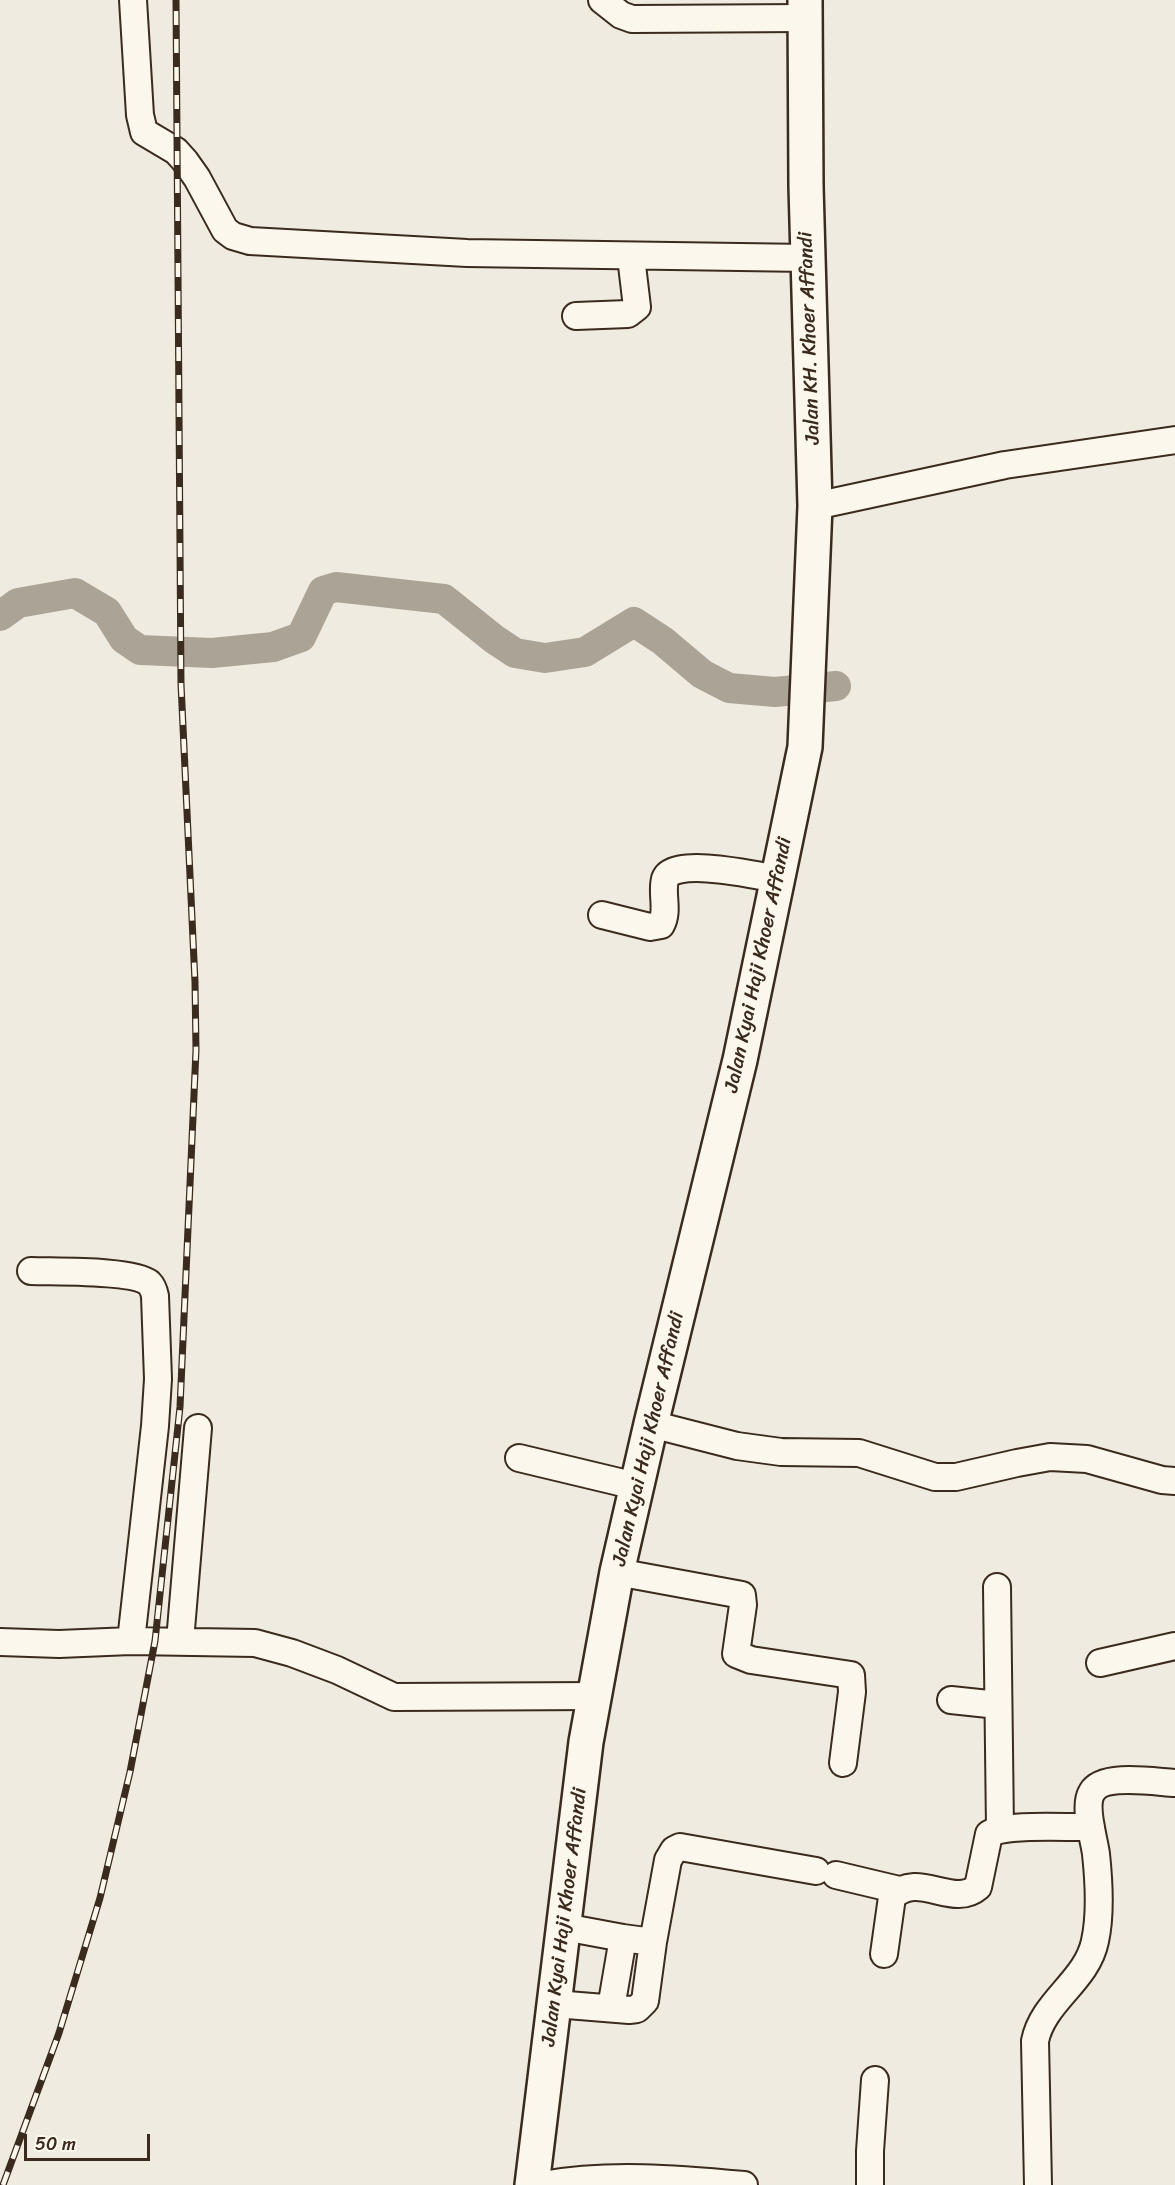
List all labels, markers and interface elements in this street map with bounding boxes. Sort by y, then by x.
street label: Jalan KH. Khoer Affandi [794,231,826,445]
street label: Jalan Kyai Haji Khoer Affandi [720,835,798,1095]
street label: Jalan Kyai Haji Khoer Affandi [608,1310,690,1568]
street label: Jalan Kyai Haji Khoer Affandi [537,1786,593,2048]
scale bar [27,2122,153,2160]
text: 50 m [35,2128,76,2160]

